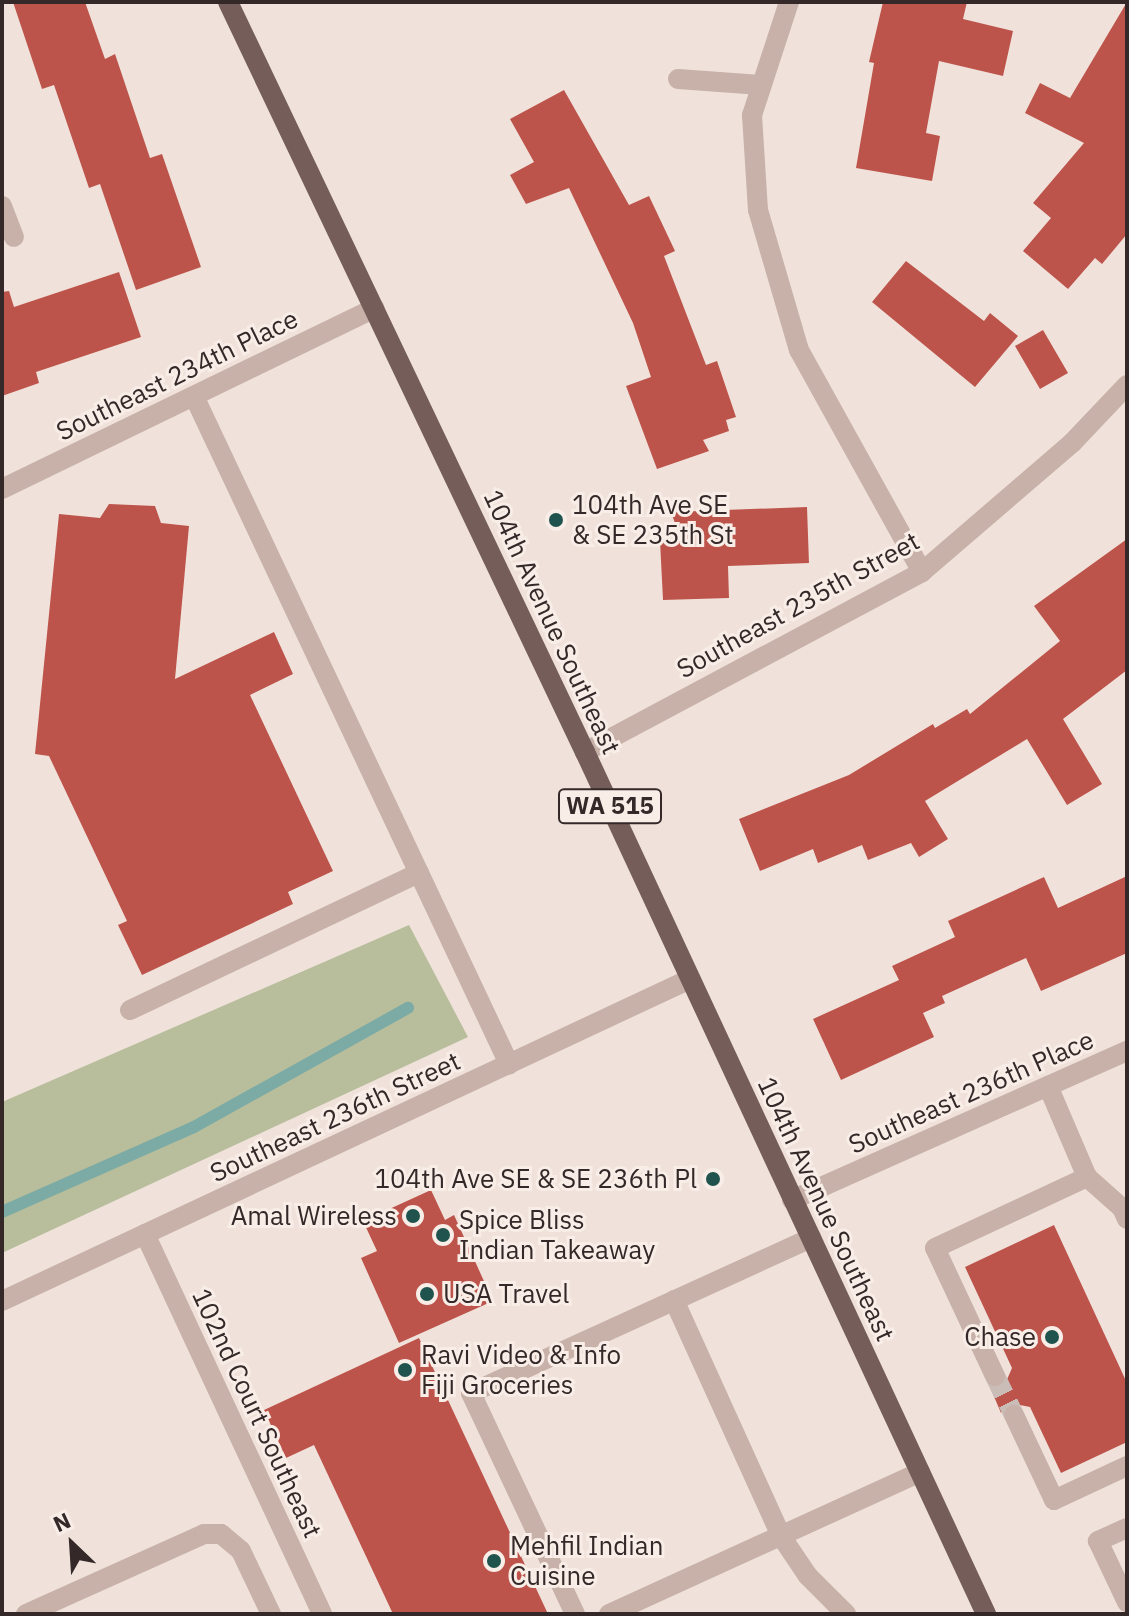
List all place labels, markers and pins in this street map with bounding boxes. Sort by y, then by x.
place label: 104th Ave SE & SE 235th St [572,489,734,550]
marker: 104th Ave SE & SE 235th St [547,511,565,529]
place label: 104th Ave SE & SE 236th Pl [374,1163,697,1195]
marker: 104th Ave SE & SE 236th Pl [704,1170,722,1188]
place label: Amal Wireless [231,1200,397,1232]
place label: Spice Bliss Indian Takeaway [459,1204,655,1266]
marker: Amal Wireless [404,1207,422,1225]
marker: Spice Bliss Indian Takeaway [434,1226,452,1244]
place label: USA Travel [443,1278,569,1310]
marker: USA Travel [418,1285,436,1303]
place label: Chase [964,1321,1036,1353]
marker: Chase [1043,1328,1061,1346]
place label: Ravi Video & Info Fiji Groceries [421,1339,621,1400]
marker: Ravi Video & Info Fiji Groceries [396,1361,414,1379]
place label: Mehfil Indian Cuisine [510,1530,664,1592]
marker: Mehfil Indian Cuisine [485,1552,503,1570]

